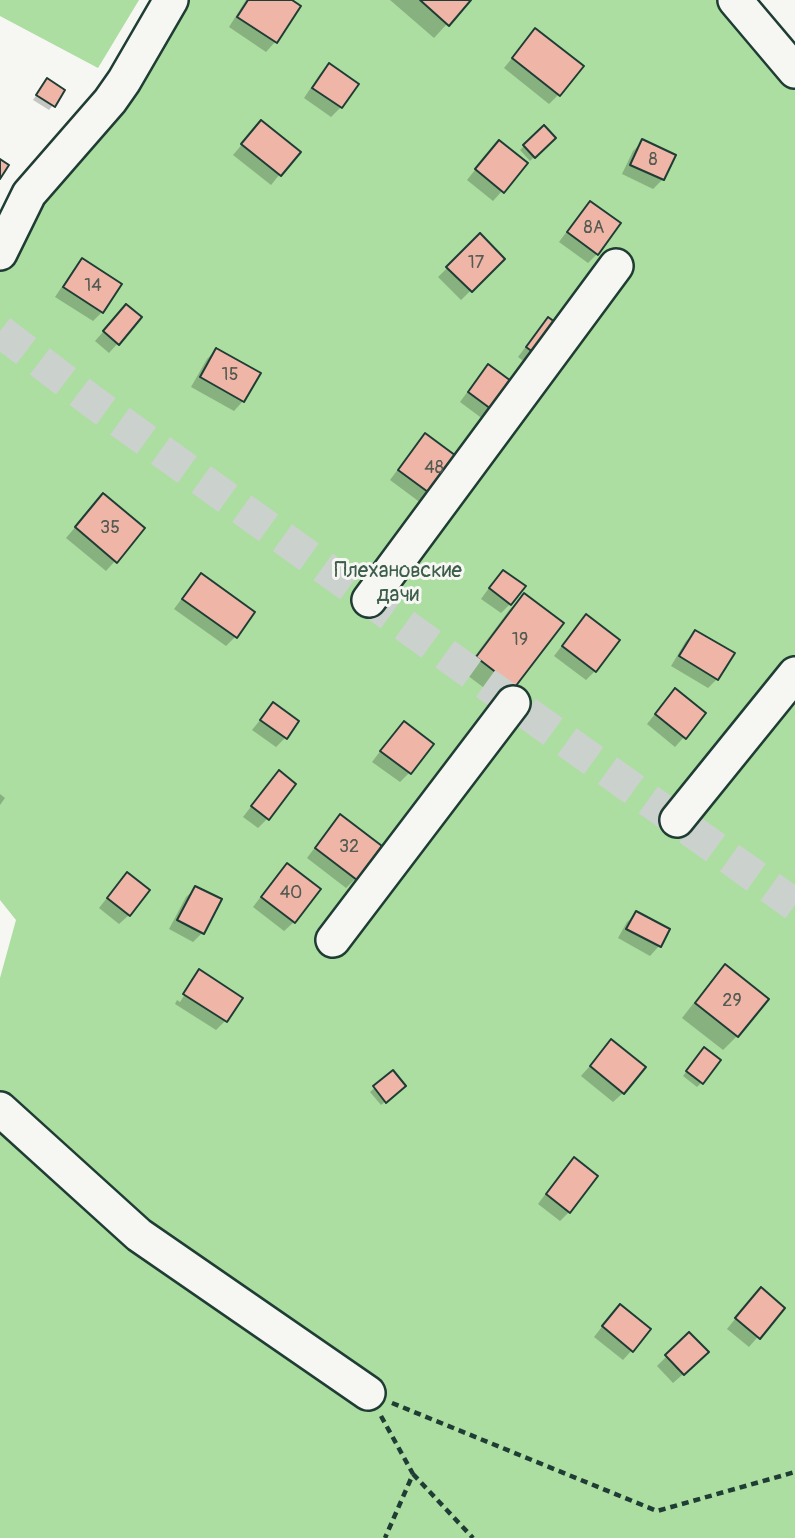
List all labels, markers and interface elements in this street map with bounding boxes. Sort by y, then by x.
house number: 8 [648,149,658,171]
house number: 8А [584,217,604,239]
house number: 17 [468,252,484,274]
house number: 14 [84,275,102,297]
house number: 15 [222,364,238,386]
house number: 48 [424,457,444,479]
house number: 35 [100,517,120,539]
park label: Плехановские дачи [334,559,462,609]
house number: 19 [512,629,528,651]
house number: 32 [339,836,359,858]
house number: 40 [280,882,302,904]
house number: 29 [722,990,742,1012]

